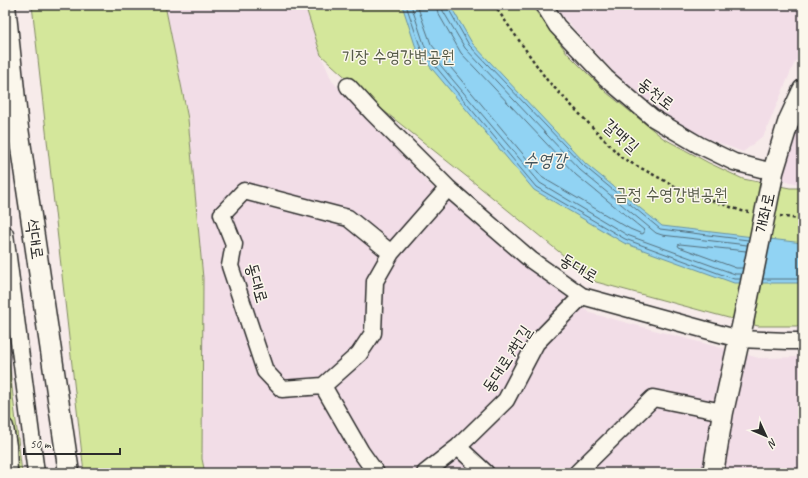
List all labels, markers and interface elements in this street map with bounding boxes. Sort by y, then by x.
park label: 기장 수영강변공원 [341,46,455,67]
street label: 동천로 [633,73,679,115]
street label: 갈맷길 [599,114,644,158]
water label: 수영강 [523,149,569,171]
park label: 금정 수영강변공원 [614,184,728,205]
street label: 개좌로 [750,191,780,235]
street label: 석대로 [22,217,48,261]
street label: 동대로 [556,248,602,288]
street label: 동대로 [241,260,273,306]
street label: 동대로7번길 [477,321,537,397]
north arrow [746,416,786,456]
scale bar [24,430,120,456]
text: 50 m [30,436,52,452]
text: N [764,436,781,452]

